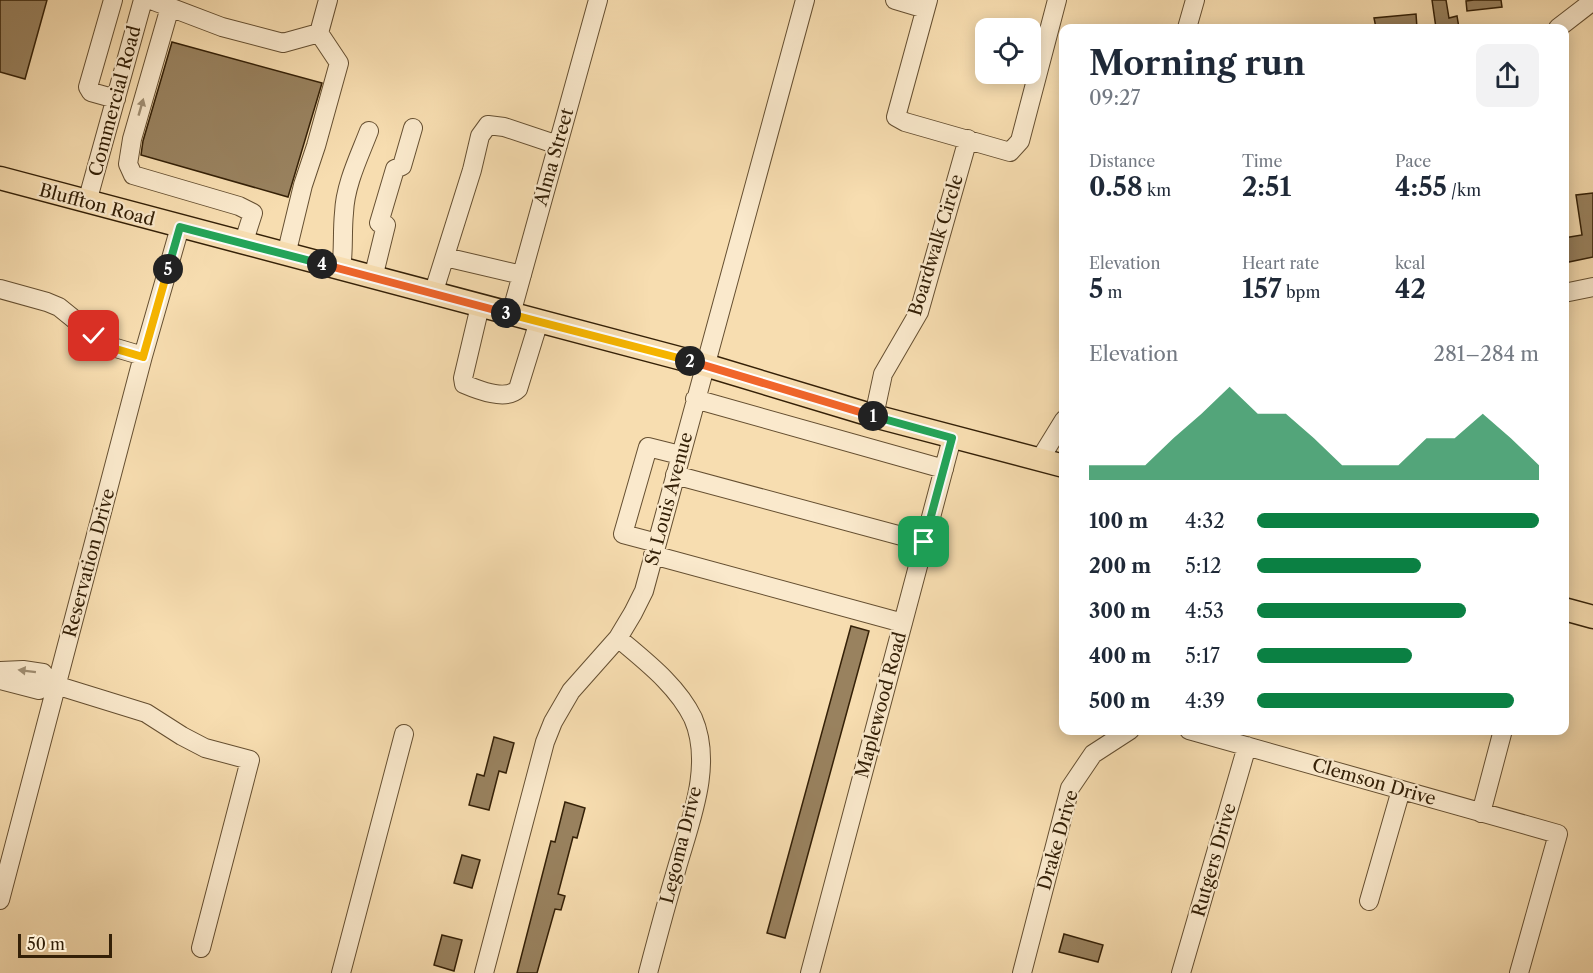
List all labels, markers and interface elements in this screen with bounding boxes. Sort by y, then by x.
map controls [975,18,1041,84]
button: locate [975,18,1041,84]
street label: Commercial Road [84,23,146,179]
text: Morning run [1089,43,1305,84]
button: share [1476,44,1539,107]
text: 09:27 [1089,86,1140,110]
one-way arrow [137,98,146,116]
street label: Alma Street [529,105,579,209]
text: Distance [1089,151,1155,171]
text: Time [1242,151,1282,171]
text: Pace [1395,151,1431,171]
text: 0.58 [1089,171,1143,203]
text: 2:51 [1242,171,1291,203]
text: 4:55 [1395,171,1447,203]
street label: Boardwalk Circle [904,172,968,318]
street label: Bluffton Road [37,179,157,231]
text: km [1143,180,1171,200]
text: /km [1447,180,1481,200]
pin: 4 [307,249,337,279]
text: Elevation [1089,253,1160,273]
text: Heart rate [1242,253,1319,273]
text: kcal [1395,253,1425,273]
pin: 5 [153,254,183,284]
text: 4 [317,254,327,274]
text: 5 [164,259,172,279]
text: 5 [1089,273,1103,305]
text: 157 [1242,273,1282,305]
text: 42 [1395,273,1426,305]
text: m [1103,282,1123,302]
text: bpm [1282,282,1320,302]
pin: 3 [491,298,521,328]
text: 3 [501,303,511,323]
pin [68,310,119,361]
icon: check [77,319,110,352]
text: Elevation [1089,342,1178,366]
text: 281–284 m [1434,342,1539,366]
pin: 2 [675,346,705,376]
text: 2 [685,351,695,371]
pin: 1 [858,401,888,431]
text: 1 [869,406,877,426]
street label: St Louis Avenue [641,430,697,568]
street label: Reservation Drive [59,486,119,640]
text: 100 m [1089,509,1148,533]
text: 4:32 [1185,509,1225,533]
pin [898,516,949,567]
icon: arrive [907,525,940,558]
text: 200 m [1089,554,1151,578]
text: 5:12 [1185,554,1221,578]
text: 300 m [1089,599,1151,623]
text: 4:53 [1185,599,1224,623]
street label: Maplewood Road [851,629,911,781]
text: 400 m [1089,644,1151,668]
text: 5:17 [1185,644,1220,668]
one-way arrow [18,666,37,675]
text: 500 m [1089,689,1150,713]
text: 4:39 [1185,689,1225,713]
street label: Clemson Drive [1310,754,1438,810]
street label: Legoma Drive [656,784,706,906]
street label: Drake Drive [1033,787,1083,893]
street label: Rutgers Drive [1187,801,1241,919]
scale bar [18,931,112,958]
text: 50 m [27,934,65,954]

